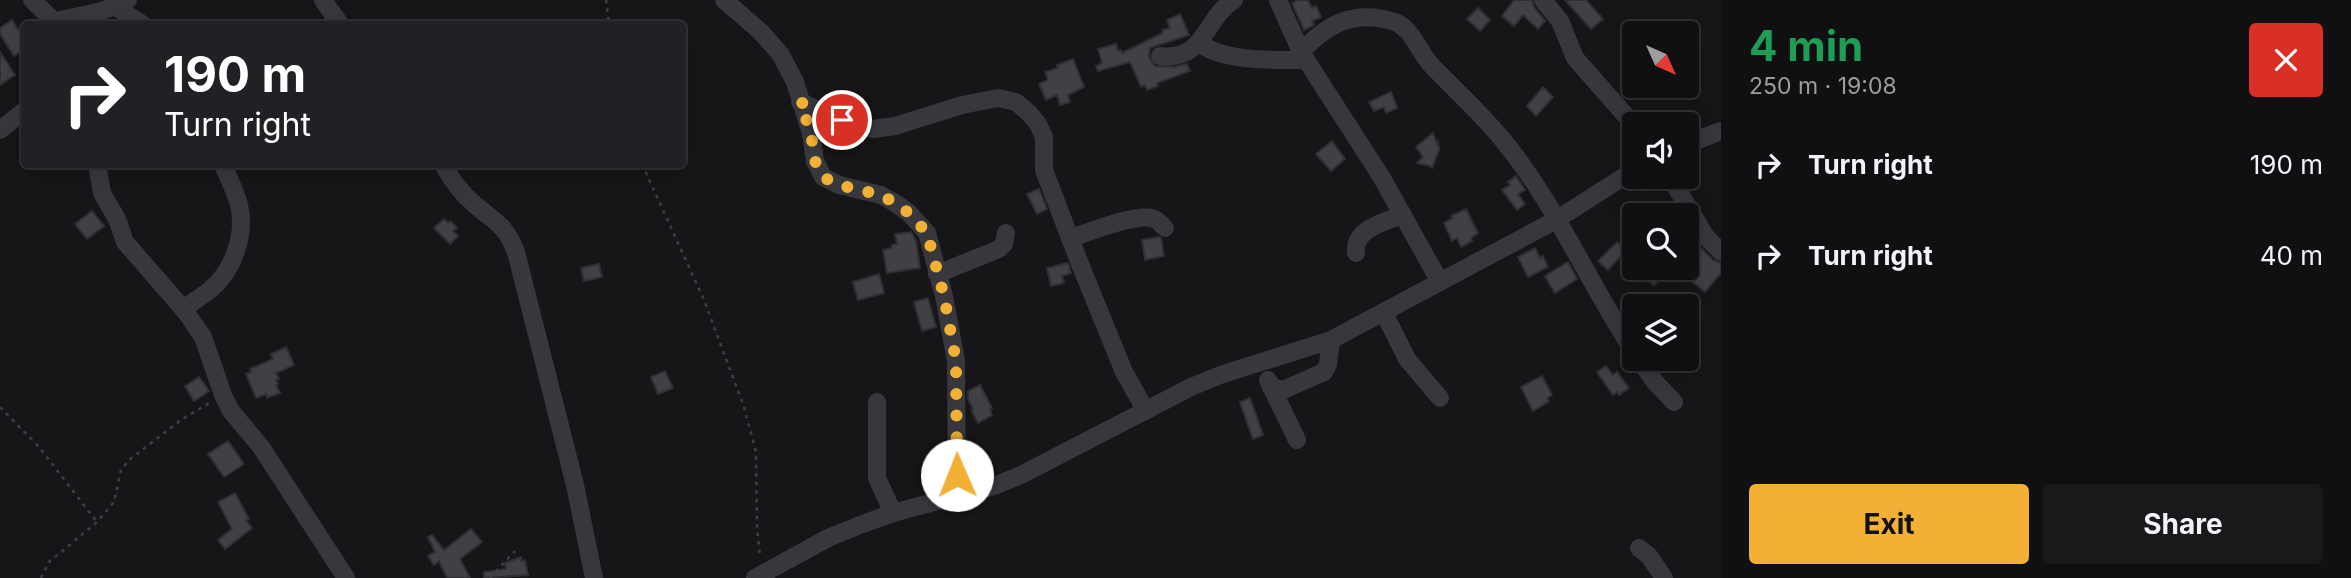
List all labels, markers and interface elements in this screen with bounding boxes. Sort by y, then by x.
text: 4 min [1749,20,1863,71]
north arrow [1622,21,1699,98]
map controls [1622,21,1699,371]
button: close [2249,23,2323,97]
text: 190 m [164,45,306,104]
icon: right [49,49,140,140]
text: 250 m · 19:08 [1749,72,1897,100]
pin [812,90,872,150]
icon: arrive [823,101,861,139]
text: Turn right [164,105,311,144]
button: sound [1622,112,1699,189]
icon: right [1749,146,1787,184]
text: Turn right [1808,149,1933,180]
text: 190 m [2250,149,2323,180]
button: search [1622,203,1699,280]
icon: right [1749,237,1787,275]
text: Turn right [1808,240,1933,271]
text: 40 m [2260,240,2323,271]
button: layers [1622,294,1699,371]
position arrow [920,438,994,512]
button: Exit [1749,484,2029,564]
button: Share [2043,484,2323,564]

